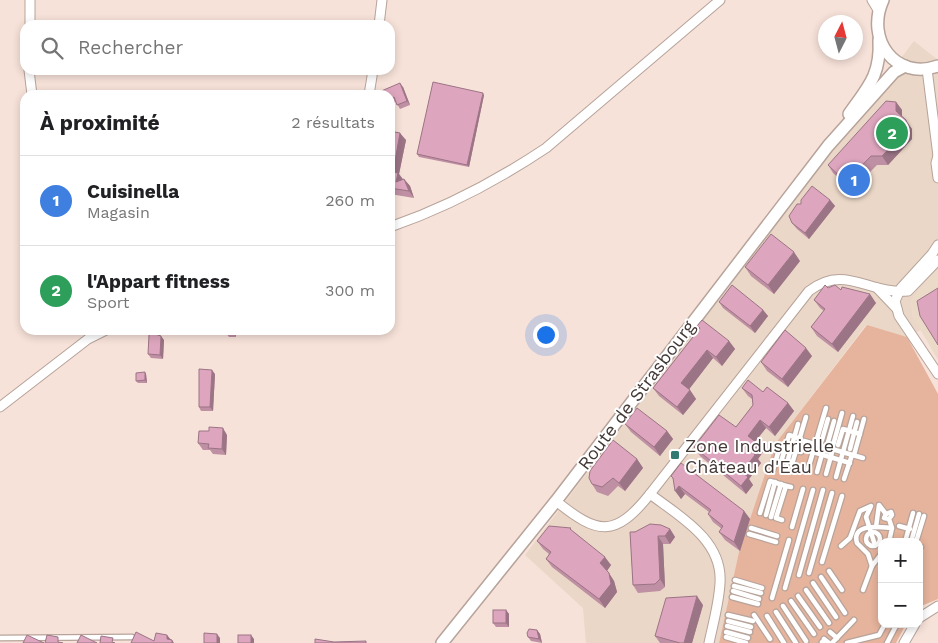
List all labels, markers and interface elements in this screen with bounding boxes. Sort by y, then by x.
north arrow [818,15,863,60]
search box [20,20,395,75]
icon: search [38,34,66,62]
text: Rechercher [78,36,183,59]
text: À proximité [40,110,160,135]
text: 2 résultats [291,113,375,132]
pin: 2 [876,114,908,152]
pin: 1 [838,161,870,199]
text: Cuisinella [87,180,179,203]
text: 1 [53,191,59,210]
text: 260 m [325,191,375,210]
text: Magasin [87,203,150,222]
text: l'Appart fitness [87,270,230,293]
text: 2 [51,281,61,300]
text: 300 m [325,281,375,300]
text: Sport [87,293,130,312]
street label: Route de Strasbourg [573,316,699,474]
your location [533,322,559,348]
place label: Zone Industrielle Château d'Eau [685,435,834,477]
marker: Zone Industrielle Château d'Eau [669,449,681,461]
map controls [878,538,923,628]
button: + [878,538,923,583]
button: − [878,583,923,628]

